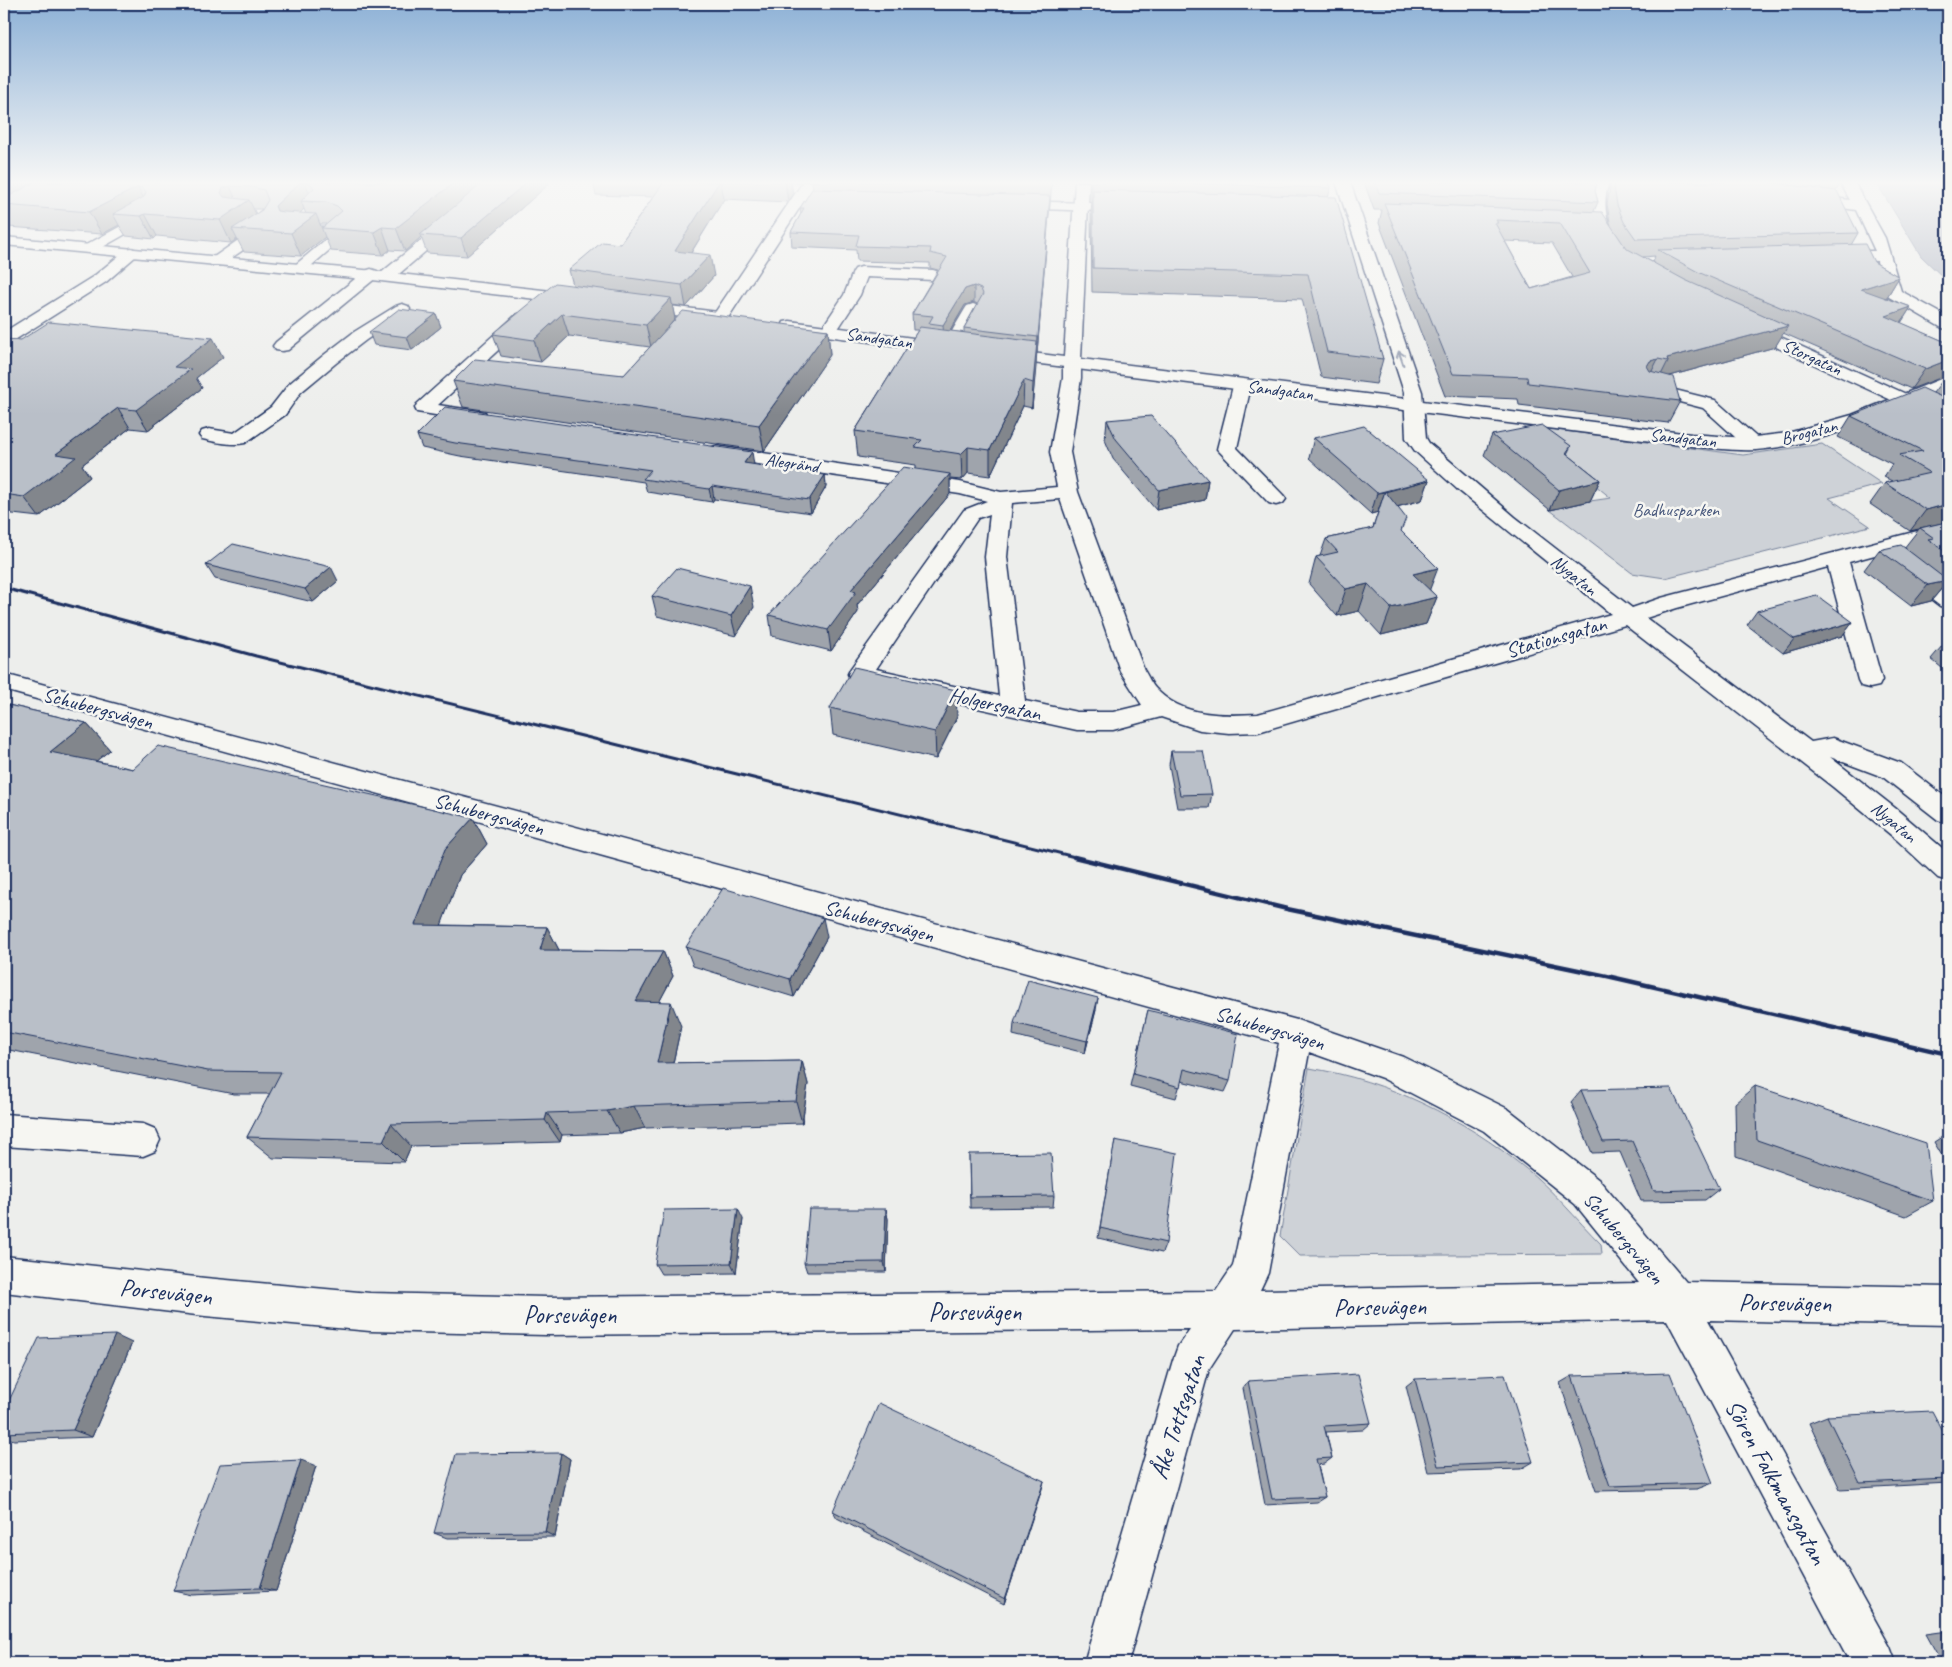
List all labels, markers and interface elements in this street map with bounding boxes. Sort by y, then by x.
street label: Sandgatan [844,322,914,354]
street label: Storgatan [1779,334,1846,381]
one-way arrow [1396,351,1406,367]
street label: Sandgatan [1246,375,1315,405]
street label: Brogatan [1779,414,1840,450]
street label: Sandgatan [1649,424,1718,453]
street label: Alegränd [764,448,823,478]
park label: Badhusparken [1633,499,1720,521]
street label: Nygatan [1547,550,1602,601]
street label: Stationsgatan [1503,610,1610,664]
street label: Schubergsvägen [40,681,156,735]
street label: Holgersgatan [947,682,1044,727]
street label: Schubergsvägen [431,787,547,841]
street label: Nygatan [1867,797,1922,848]
street label: Schubergsvägen [821,894,937,948]
street label: Schubergsvägen [1212,1000,1328,1056]
street label: Schubergsvägen [1578,1187,1670,1290]
street label: Porsevägen [118,1271,215,1313]
street label: Porsevägen [1738,1286,1832,1320]
street label: Porsevägen [1333,1290,1427,1324]
street label: Porsevägen [929,1296,1022,1328]
street label: Porsevägen [524,1299,617,1331]
street label: Åke Tottsgatan [1143,1350,1213,1483]
street label: Sören Falkmansgatan [1717,1394,1835,1571]

